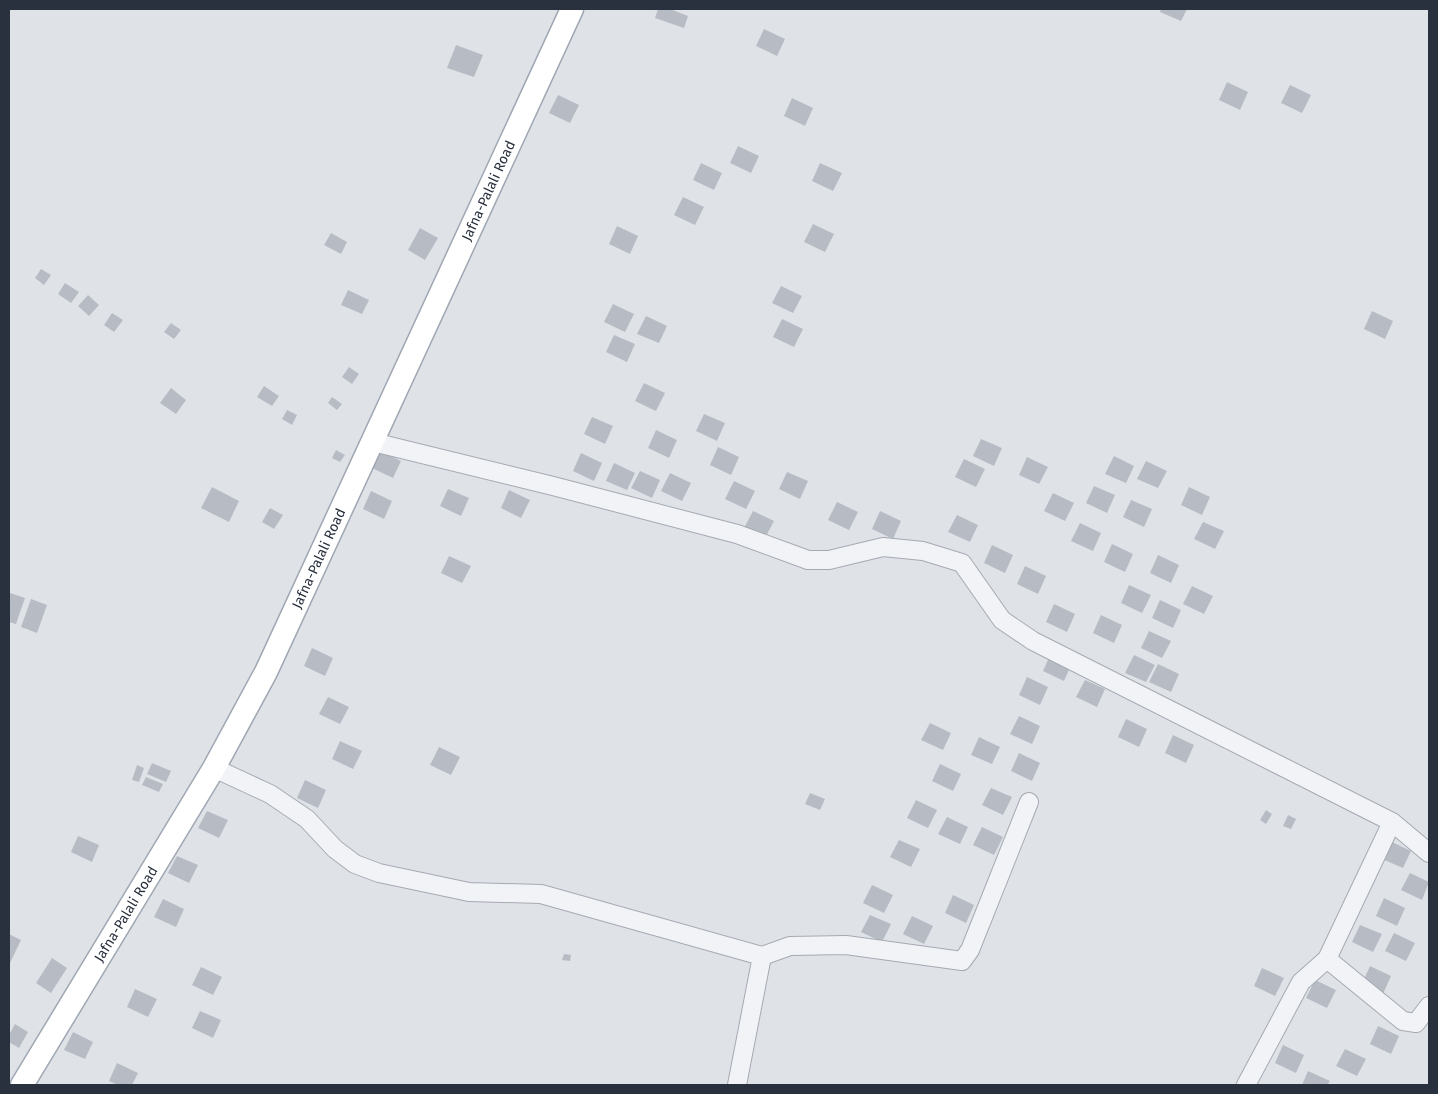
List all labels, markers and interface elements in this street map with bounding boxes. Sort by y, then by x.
street label: Jafna-Palali Road [458,138,519,243]
street label: Jafna-Palali Road [288,506,349,611]
street label: Jafna-Palali Road [90,863,161,965]

